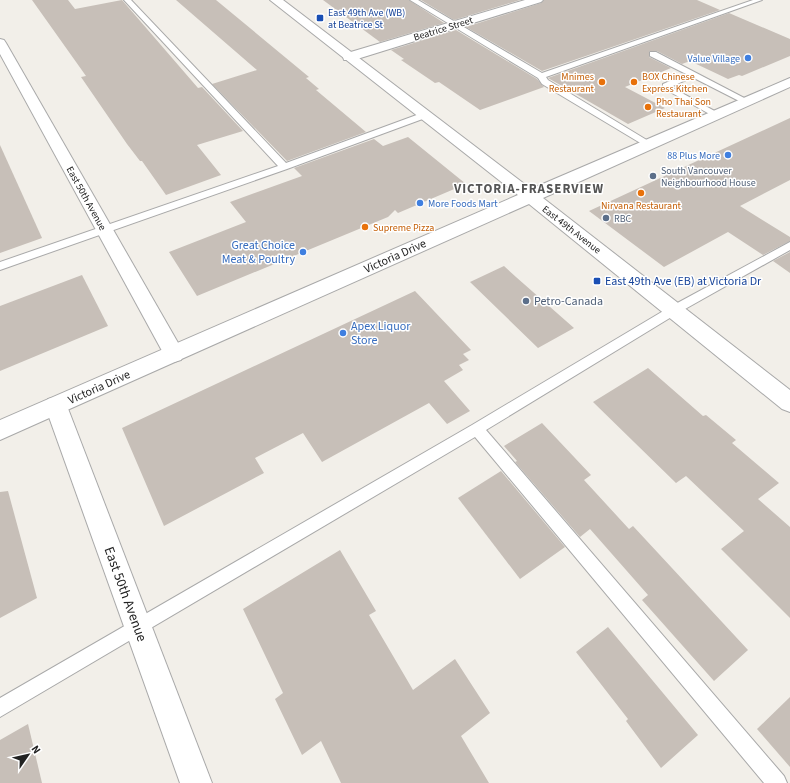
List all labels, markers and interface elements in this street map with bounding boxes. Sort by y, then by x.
place label: East 49th Ave (WB) at Beatrice St [328,6,405,32]
marker: East 49th Ave (WB) at Beatrice St [315,13,325,23]
street label: Beatrice Street [412,13,475,45]
place label: Value Village [687,52,740,66]
marker: Value Village [743,53,753,63]
place label: Mnimes Restaurant [549,70,595,96]
place label: BOX Chinese Express Kitchen [642,70,708,96]
marker: Mnimes Restaurant [597,77,607,87]
marker: BOX Chinese Express Kitchen [629,77,639,87]
place label: Pho Thai Son Restaurant [656,95,711,121]
marker: Pho Thai Son Restaurant [643,102,653,112]
place label: 88 Plus More [667,149,720,163]
marker: 88 Plus More [723,150,733,160]
street label: East 50th Avenue [63,164,110,233]
place label: South Vancouver Neighbourhood House [661,164,756,190]
marker: South Vancouver Neighbourhood House [648,171,658,181]
district label: VICTORIA-FRASERVIEW [453,180,604,198]
marker: Nirvana Restaurant [636,188,646,198]
place label: More Foods Mart [428,197,498,211]
marker: More Foods Mart [415,198,425,208]
place label: Nirvana Restaurant [601,199,682,213]
street label: East 49th Avenue [539,202,604,257]
place label: RBC [614,212,632,226]
marker: RBC [601,213,611,223]
place label: Supreme Pizza [373,221,434,235]
marker: Supreme Pizza [360,222,370,232]
street label: Victoria Drive [361,235,429,278]
place label: Great Choice Meat & Poultry [222,237,295,268]
marker: Great Choice Meat & Poultry [298,247,308,257]
place label: East 49th Ave (EB) at Victoria Dr [605,273,762,290]
marker: East 49th Ave (EB) at Victoria Dr [592,276,602,286]
place label: Petro-Canada [534,293,603,310]
marker: Petro-Canada [521,296,531,306]
place label: Apex Liquor Store [351,318,411,349]
marker: Apex Liquor Store [338,328,348,338]
street label: Victoria Drive [65,366,133,409]
street label: East 50th Avenue [99,544,152,645]
north arrow [8,735,48,775]
text: N [28,742,44,757]

